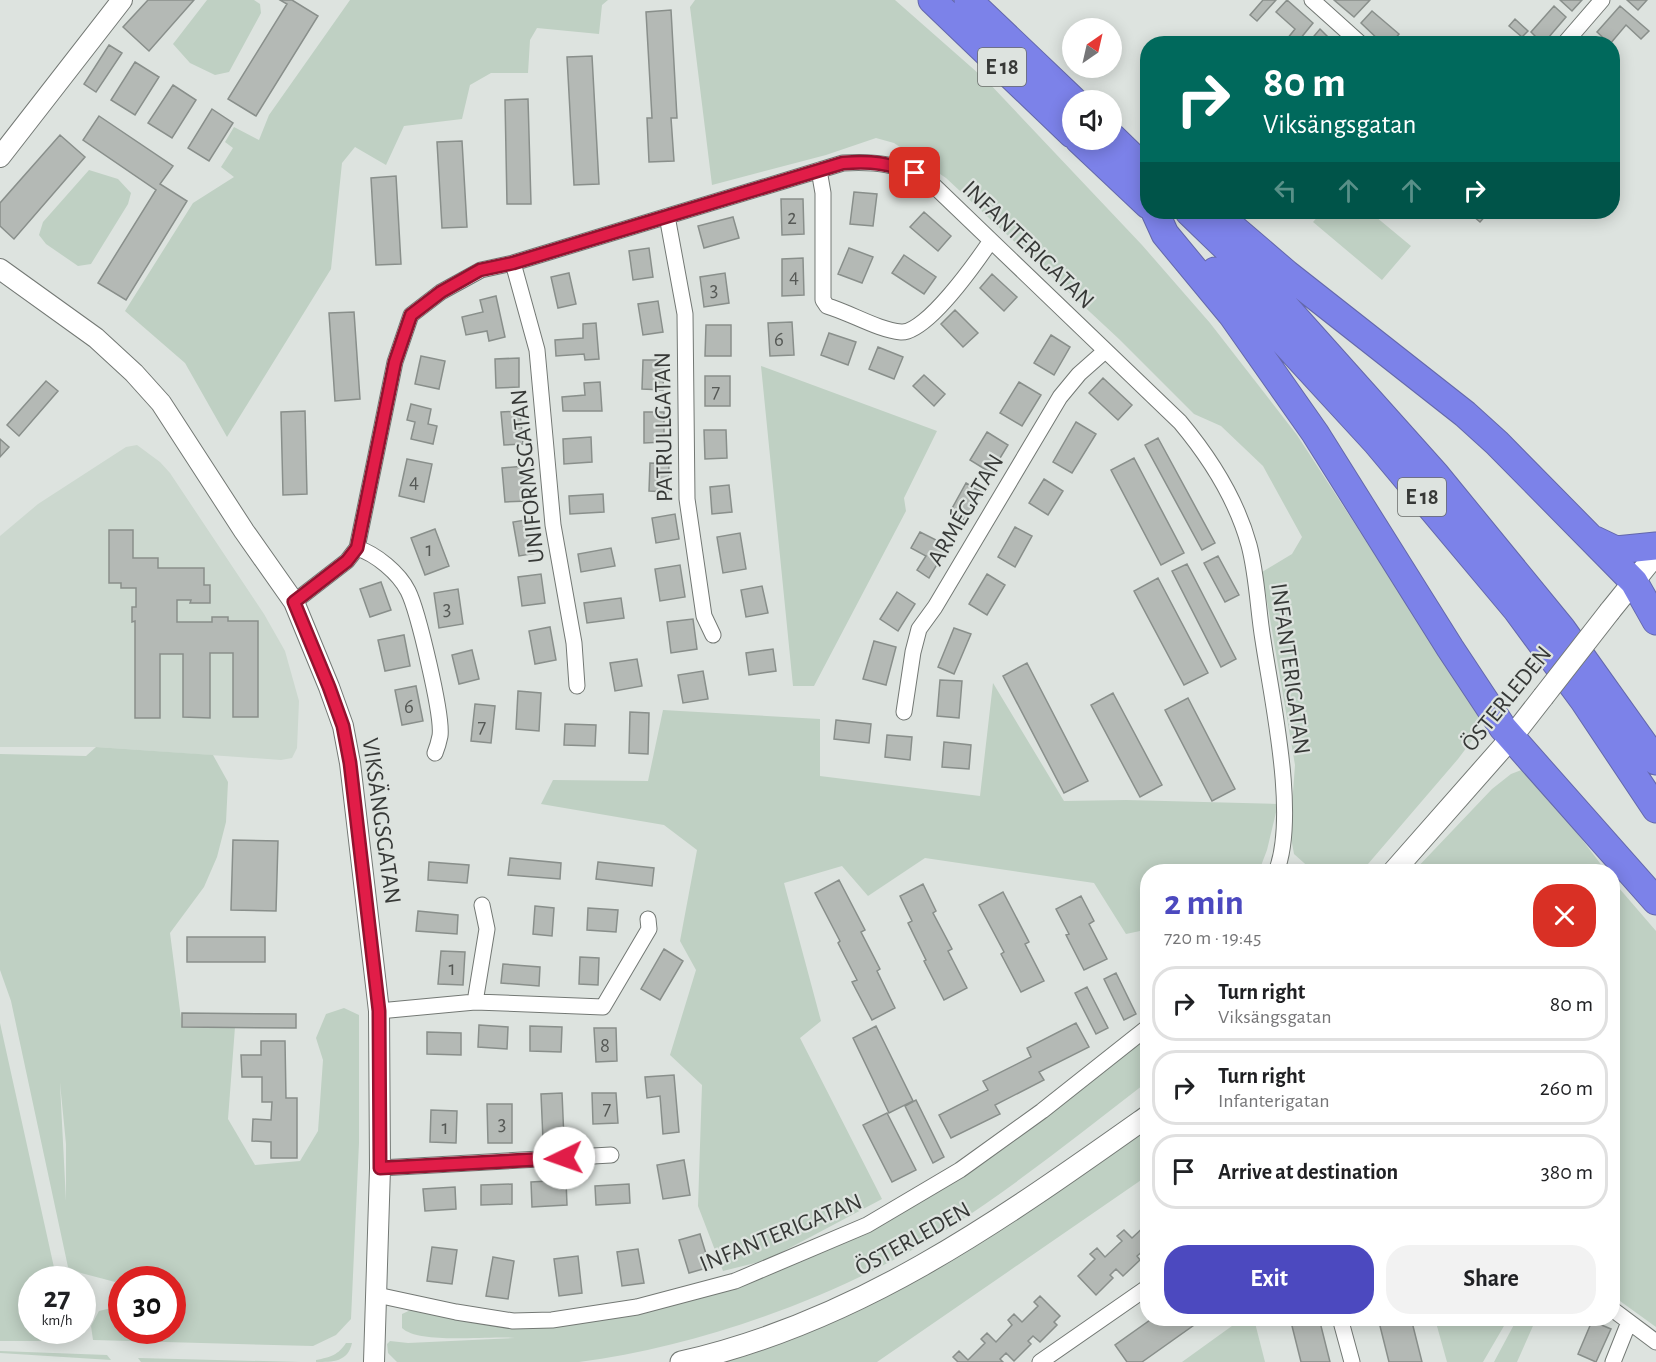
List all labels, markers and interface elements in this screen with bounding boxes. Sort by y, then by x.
north arrow [1062,18,1122,78]
map controls [1062,18,1122,150]
road number: E 18 [978,48,1026,86]
icon: right [1164,60,1242,138]
text: 80 m [1263,62,1346,104]
button: sound [1062,90,1122,150]
text: Viksängsgatan [1263,111,1416,138]
pin [889,147,940,198]
icon: arrive [898,156,931,189]
icon: left [1269,174,1302,207]
icon: ahead [1332,174,1365,207]
icon: ahead [1395,174,1428,207]
icon: right [1458,174,1491,207]
street label: INFANTERIGATAN [957,176,1099,314]
house number: 2 [787,207,797,228]
house number: 4 [789,266,799,287]
house number: 3 [710,279,718,300]
house number: 6 [774,329,784,350]
street label: PATRULLGATAN [651,352,677,502]
house number: 7 [712,381,721,402]
street label: UNIFORMSGATAN [507,388,549,564]
street label: ARMÉGATAN [922,449,1008,570]
house number: 4 [409,471,419,492]
road number: E 18 [1398,478,1446,516]
house number: 1 [425,539,433,560]
street label: INFANTERIGATAN [1266,582,1314,756]
house number: 3 [443,598,451,619]
street label: ÖSTERLEDEN [1457,641,1557,756]
house number: 6 [404,696,414,717]
house number: 7 [478,716,487,737]
street label: VIKSÄNGSGATAN [357,736,406,906]
button: close [1533,884,1596,947]
text: 2 min [1164,885,1244,921]
text: 720 m · 19:45 [1164,928,1261,948]
house number: 1 [448,958,456,979]
text: Turn right [1218,981,1305,1003]
icon: right [1167,987,1200,1020]
text: 80 m [1550,993,1593,1015]
text: Viksängsgatan [1218,1007,1332,1027]
house number: 8 [600,1035,610,1056]
text: Turn right [1218,1065,1305,1087]
icon: right [1167,1071,1200,1104]
text: 260 m [1540,1077,1593,1099]
text: Infanterigatan [1218,1091,1330,1111]
house number: 7 [603,1098,612,1119]
house number: 3 [498,1113,506,1134]
house number: 1 [441,1117,449,1138]
position arrow [532,1126,596,1190]
icon: arrive [1167,1155,1200,1188]
text: Arrive at destination [1218,1161,1398,1183]
text: 380 m [1541,1161,1593,1183]
street label: INFANTERIGATAN [696,1189,866,1277]
street label: ÖSTERLEDEN [851,1197,975,1280]
button: Exit [1164,1245,1374,1314]
button: Share [1386,1245,1596,1314]
speed limit sign: 30 [108,1266,186,1344]
text: 27 [43,1283,71,1313]
text: km/h [42,1313,72,1328]

